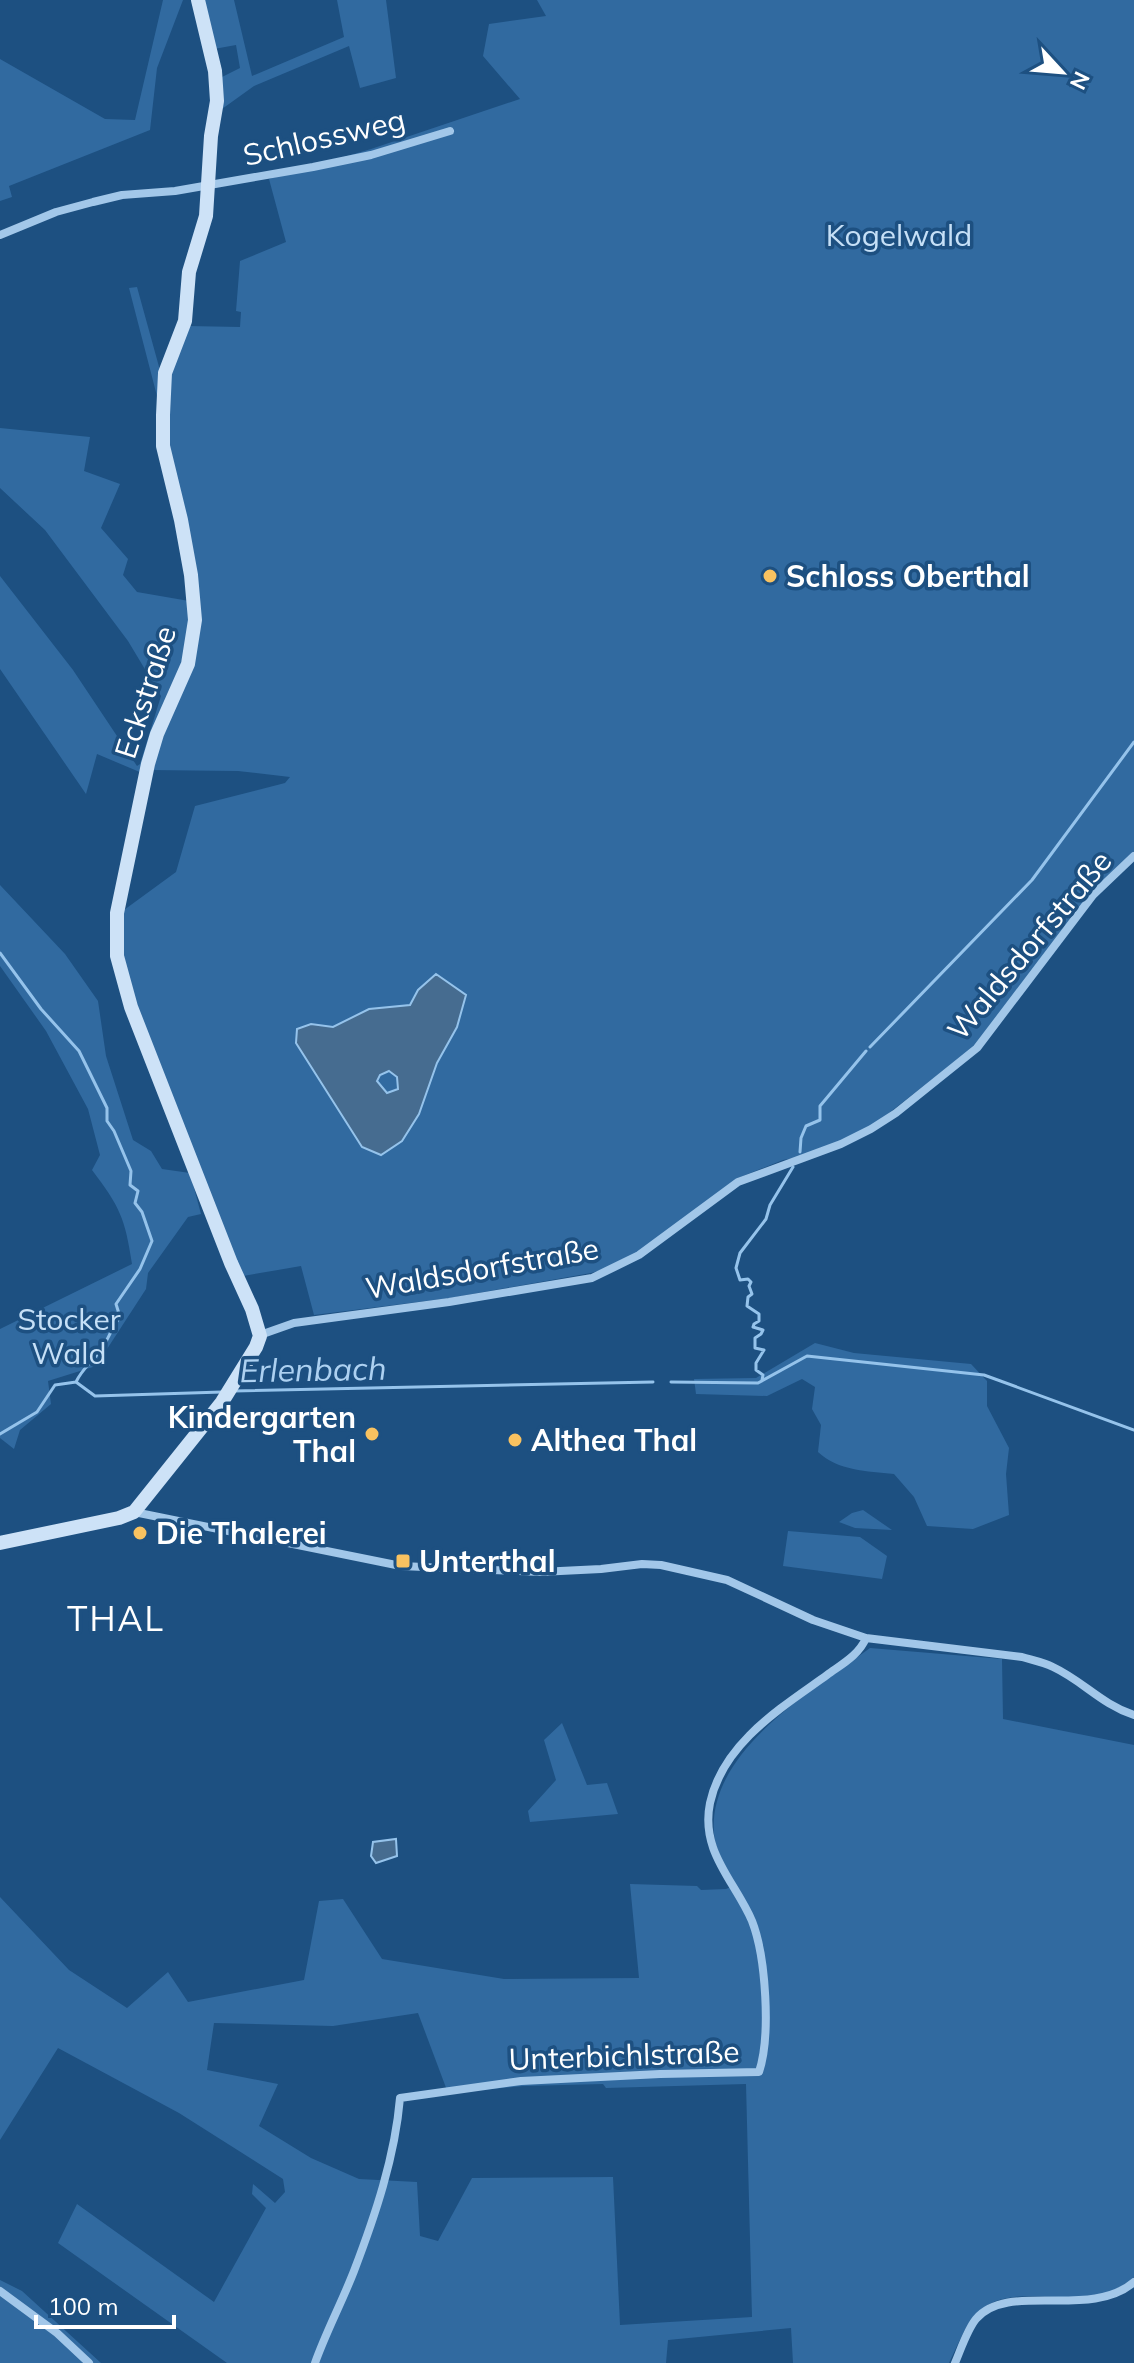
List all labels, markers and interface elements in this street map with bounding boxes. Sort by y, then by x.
north arrow [1022,32,1102,112]
text: N [1064,67,1096,94]
street label: Schlossweg [239,100,409,174]
park label: Kogelwald [826,216,972,254]
place label: Schloss Oberthal [786,557,1030,595]
marker: Schloss Oberthal [761,567,779,585]
street label: Eckstraße [106,621,184,763]
street label: Waldsdorfstraße [939,842,1119,1048]
street label: Waldsdorfstraße [363,1229,601,1307]
park label: Stocker Wald [17,1300,121,1372]
water label: Erlenbach [239,1348,387,1390]
place label: Kindergarten Thal [168,1398,356,1470]
place label: Althea Thal [531,1421,697,1459]
marker: Kindergarten Thal [363,1425,381,1443]
marker: Althea Thal [506,1431,524,1449]
place label: Die Thalerei [156,1514,327,1552]
marker: Die Thalerei [131,1524,149,1542]
place label: Unterthal [419,1542,555,1580]
marker: Unterthal [394,1552,412,1570]
district label: THAL [67,1597,165,1640]
street label: Unterbichlstraße [508,2032,740,2078]
scale bar [36,2279,174,2329]
text: 100 m [48,2291,119,2321]

